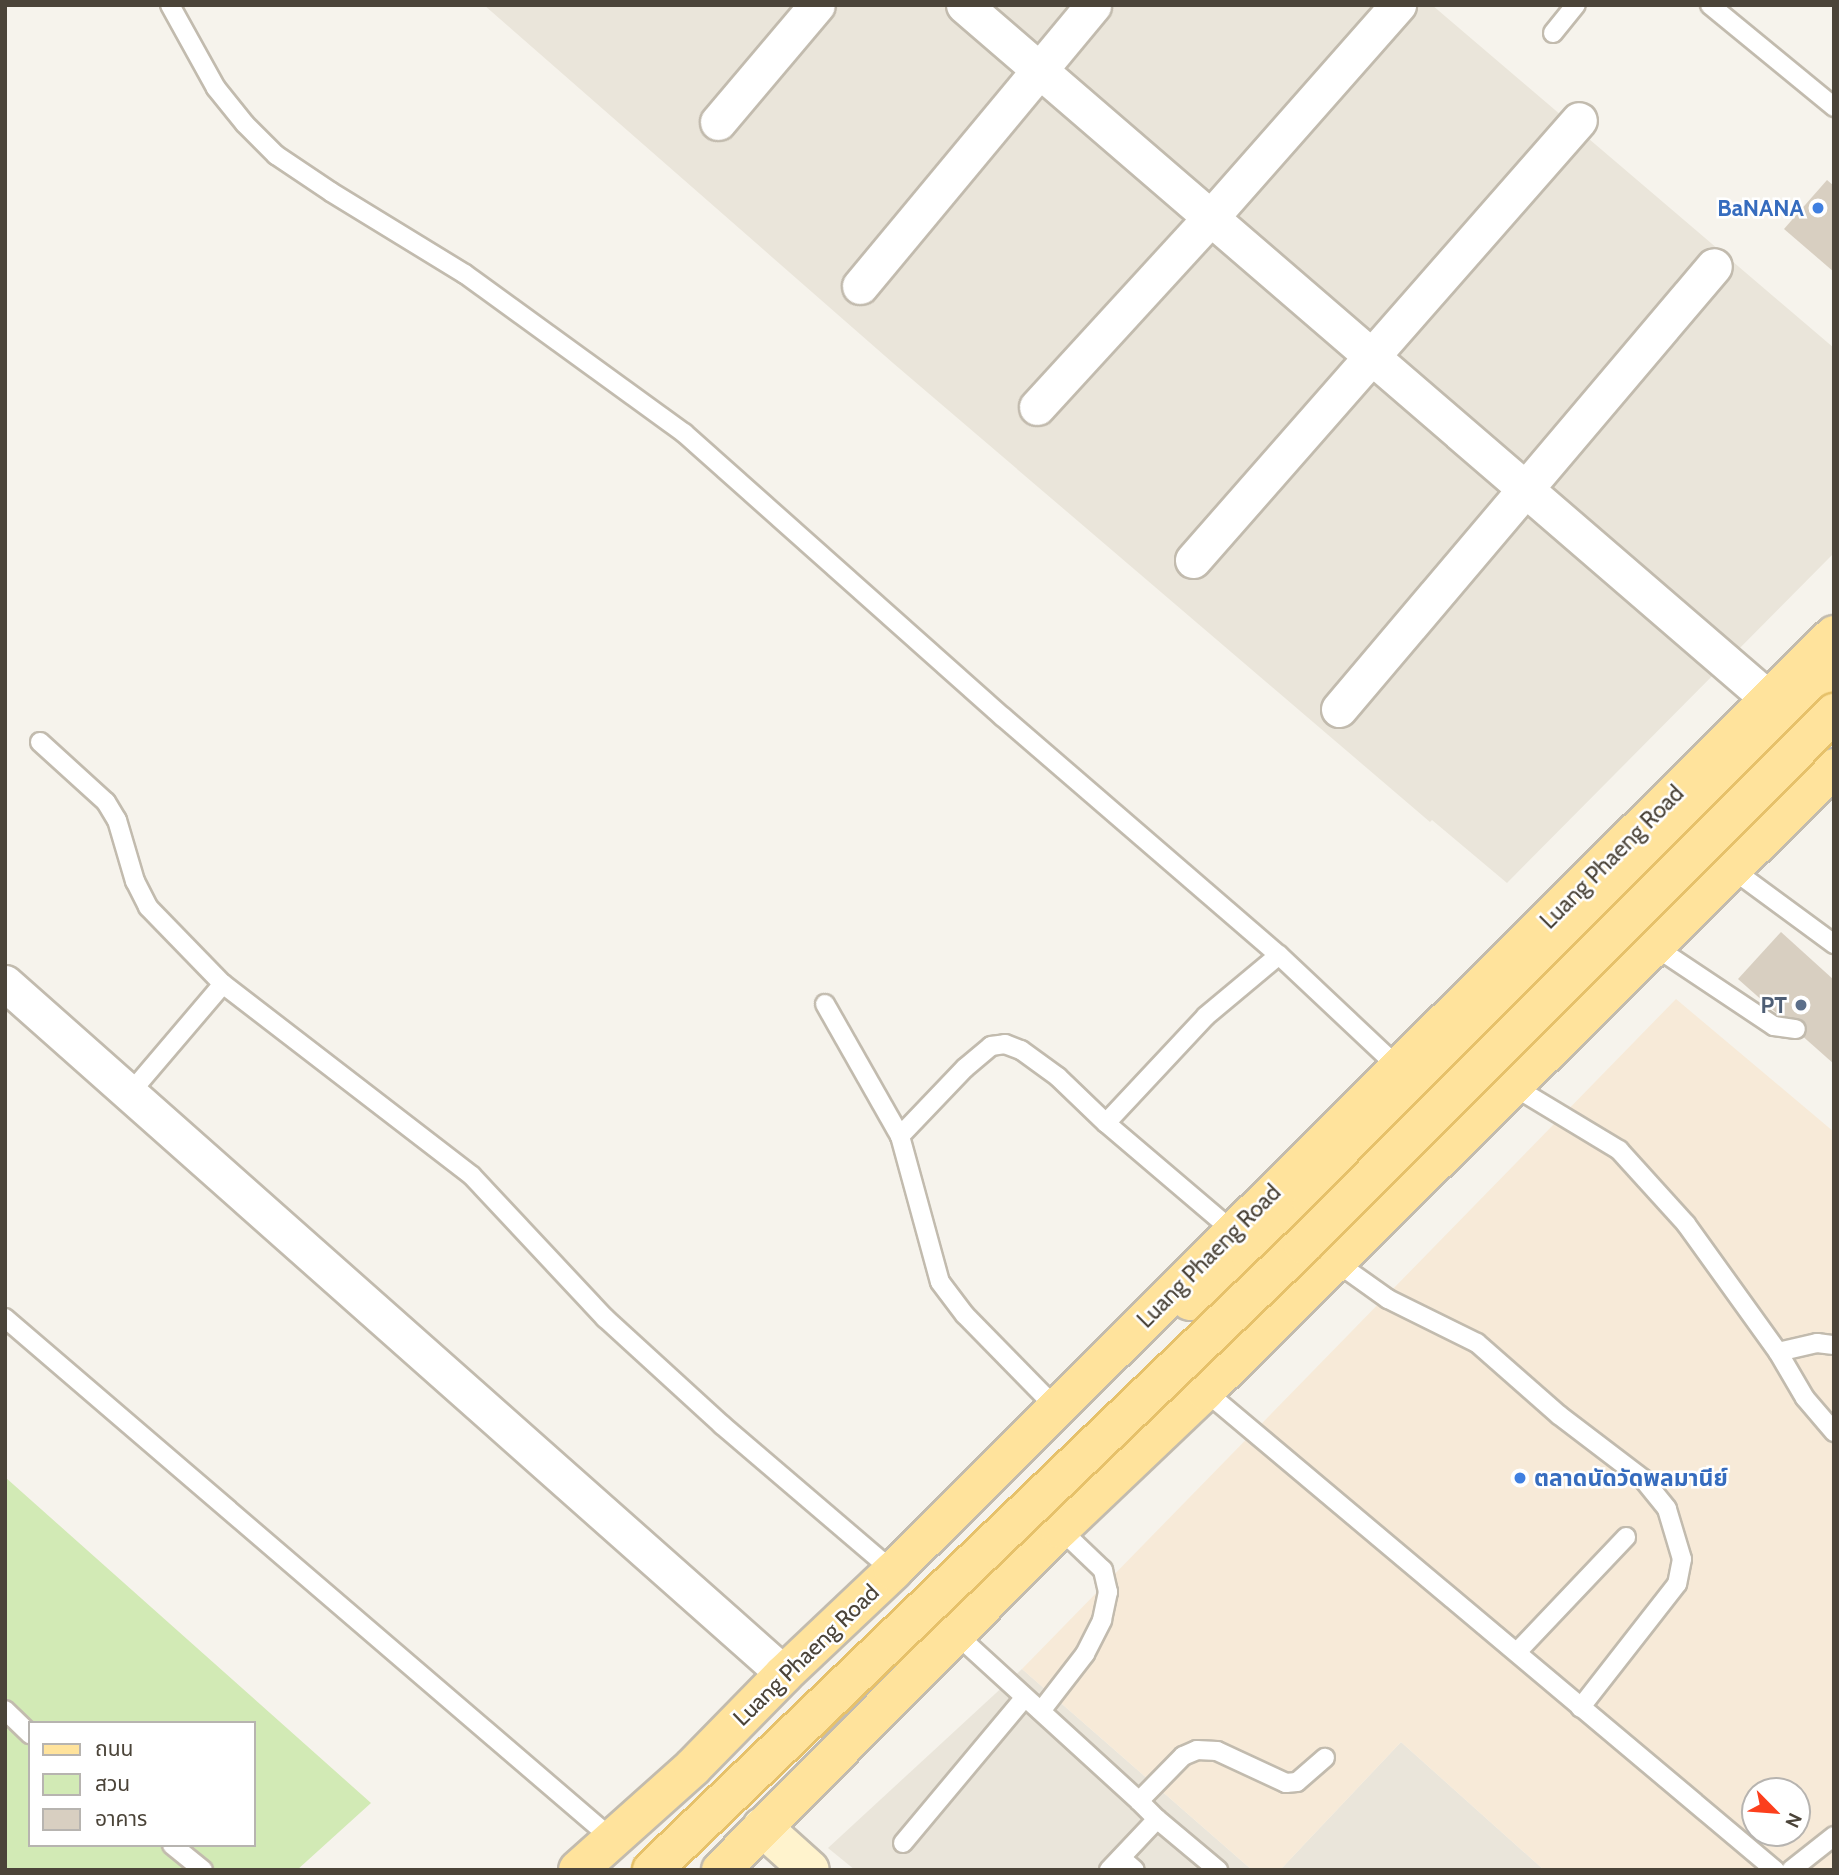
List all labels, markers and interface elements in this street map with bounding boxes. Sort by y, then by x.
place label: BaNANA [1717,194,1804,222]
marker: BaNANA [1810,200,1826,216]
street label: Luang Phaeng Road [1534,779,1690,935]
place label: PT [1761,991,1787,1019]
marker: PT [1793,997,1809,1013]
street label: Luang Phaeng Road [1131,1178,1287,1334]
place label: ตลาดนัดวัดพลมานีย์ [1534,1464,1728,1492]
marker: ตลาดนัดวัดพลมานีย์ [1512,1470,1528,1486]
street label: Luang Phaeng Road [727,1579,885,1731]
legend [28,1721,256,1847]
text: ถนน [95,1736,133,1761]
text: สวน [95,1771,130,1796]
north arrow [1741,1777,1811,1847]
text: อาคาร [95,1806,147,1831]
text: N [1780,1809,1807,1831]

